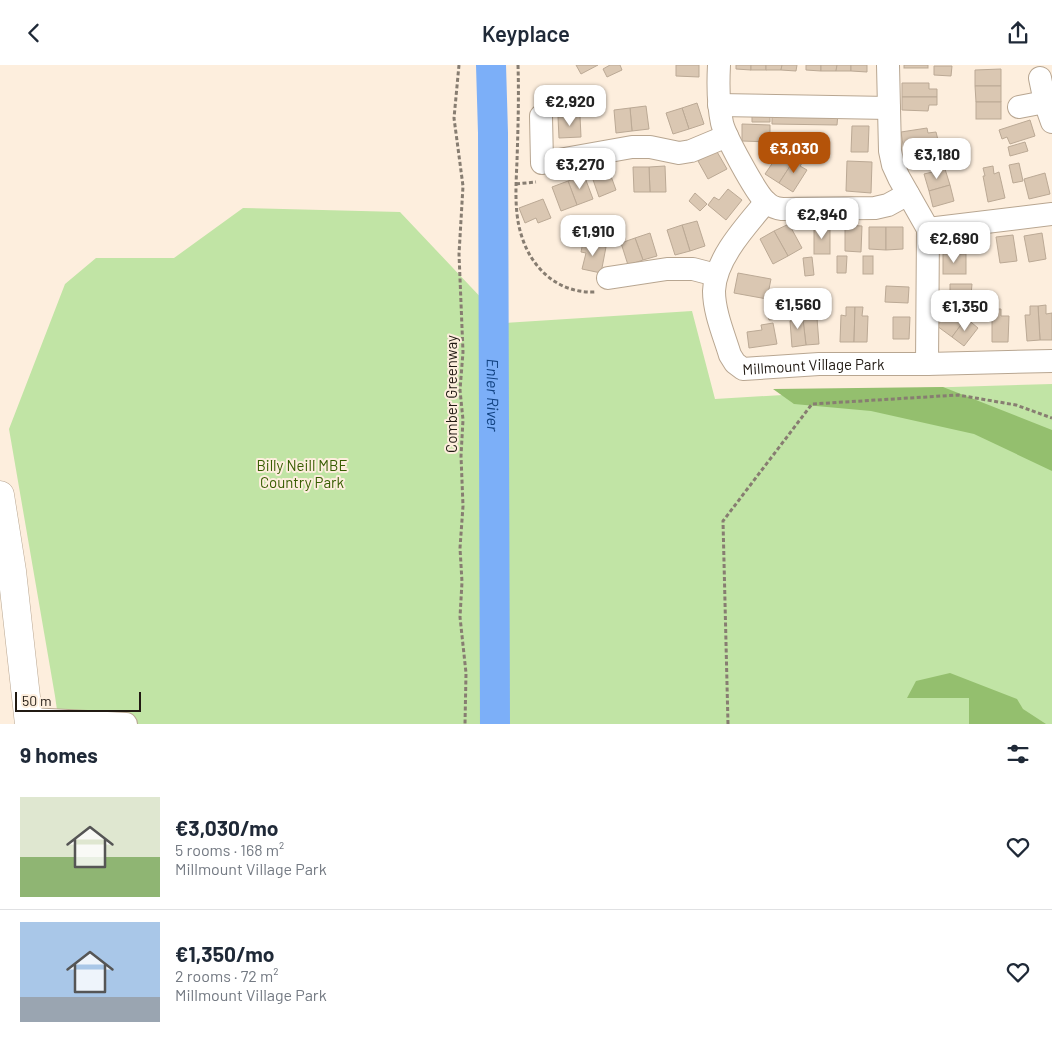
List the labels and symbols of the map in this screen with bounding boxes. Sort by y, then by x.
pin: €2,920 [529,85,611,127]
pin: €3,030 [753,131,835,174]
pin: €3,180 [896,137,978,180]
pin: €3,270 [539,147,621,190]
pin: €2,940 [781,197,863,240]
pin: €1,910 [552,215,634,257]
pin: €2,690 [913,221,995,264]
pin: €1,560 [757,287,839,330]
pin: €1,350 [924,289,1006,332]
street label: Comber Greenway [442,335,460,453]
street label: Millmount Village Park [742,355,885,378]
water label: Enler River [484,358,504,433]
park label: Billy Neill MBE Country Park [256,456,348,491]
scale bar [15,689,141,712]

